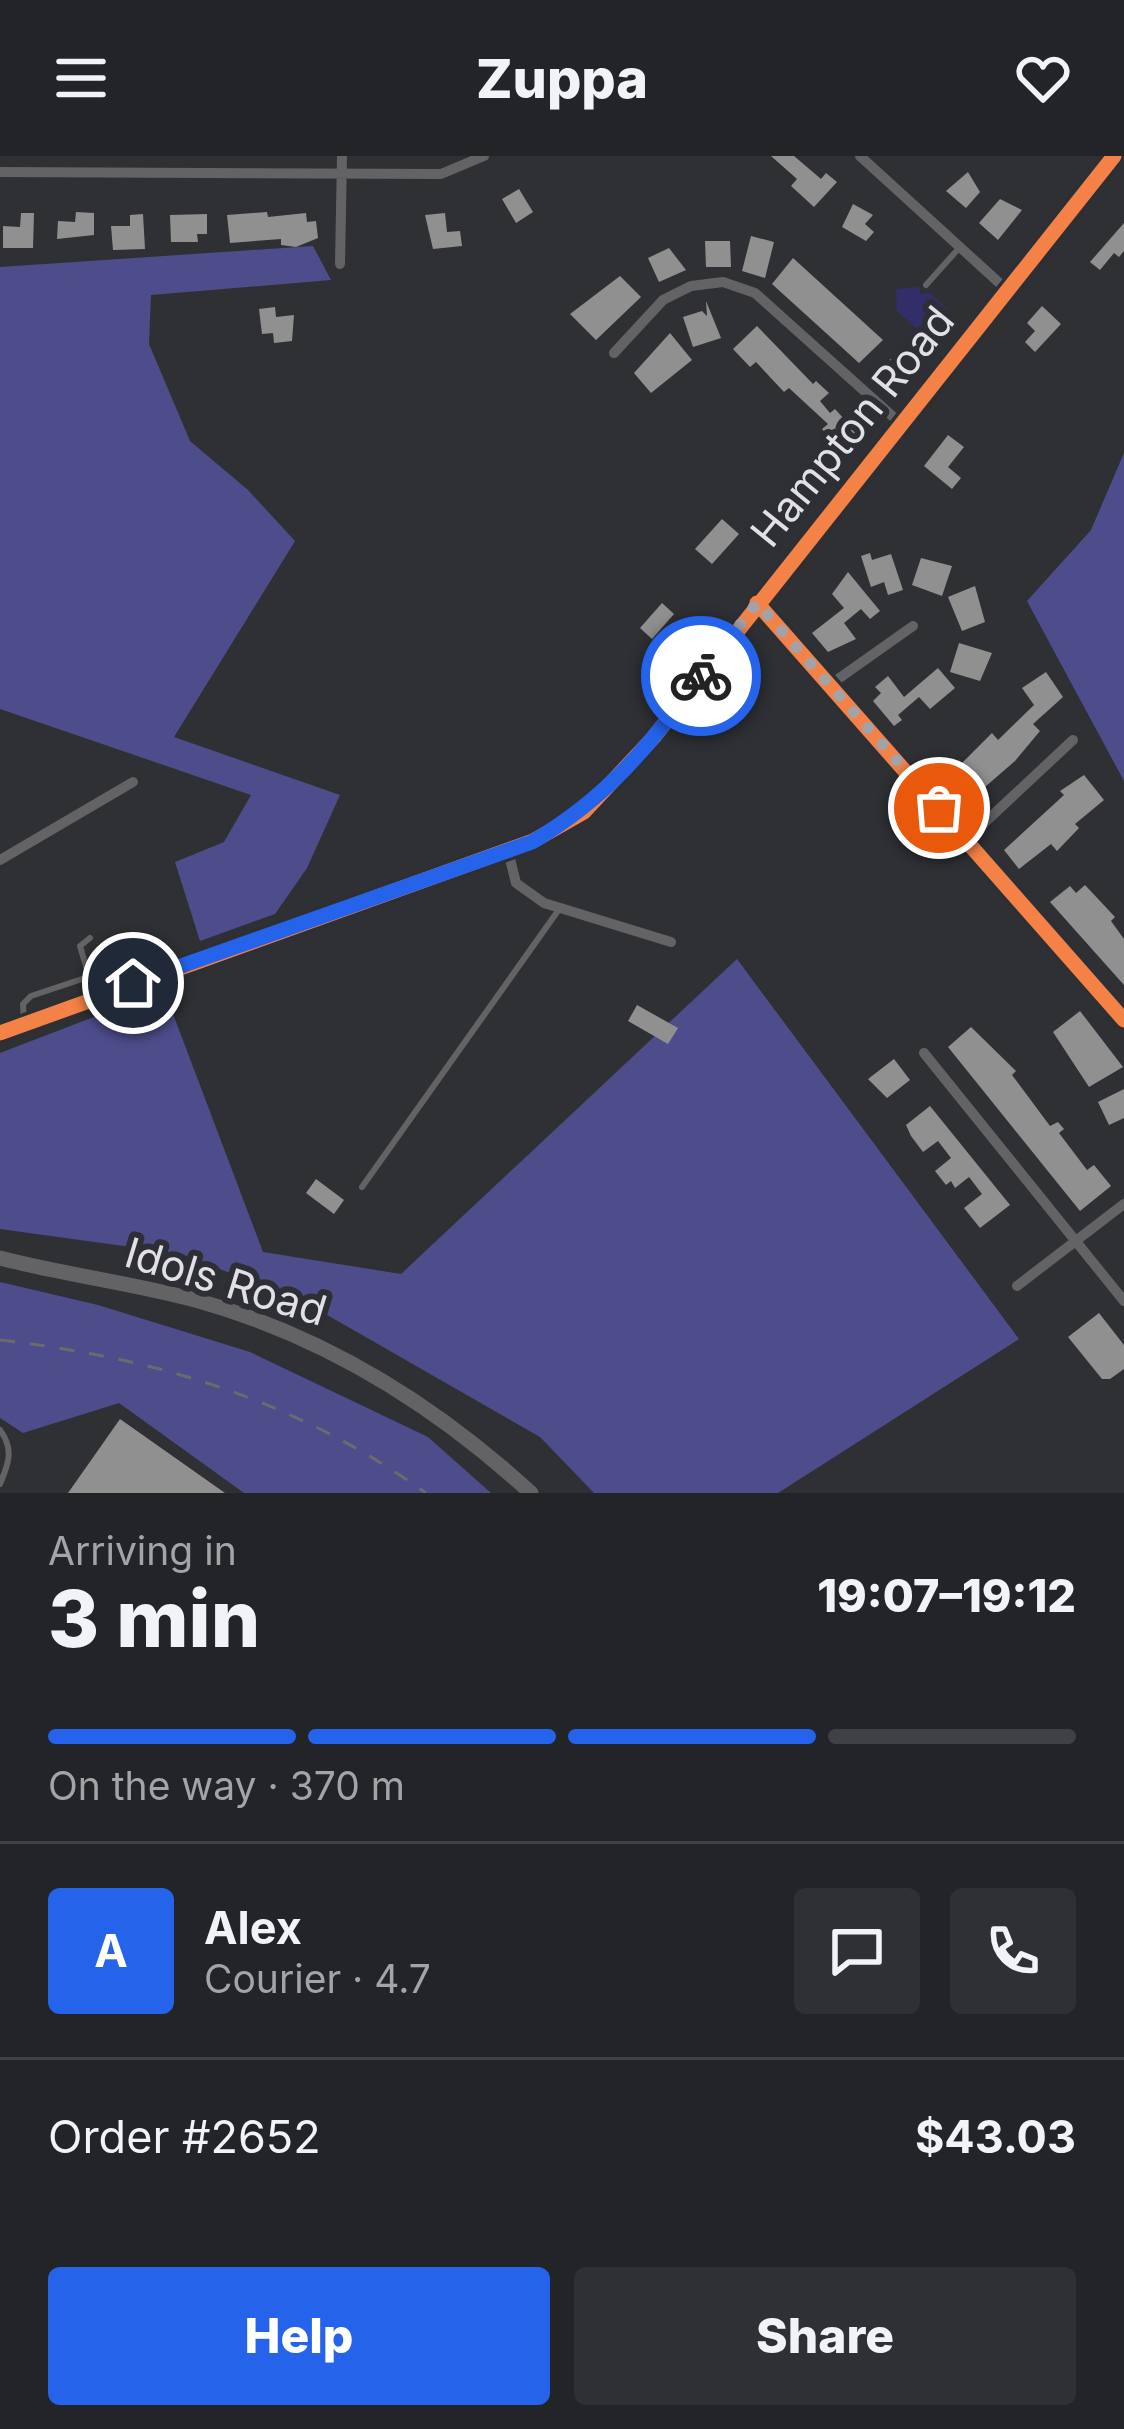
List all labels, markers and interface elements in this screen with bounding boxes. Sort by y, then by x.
icon: menu [48,45,114,111]
icon: heart [1010,45,1076,111]
text: Zuppa [476,46,648,111]
street label: Hampton Road [740,296,964,556]
courier [641,616,761,736]
icon: bike [668,643,734,709]
pin [888,757,990,859]
icon: bag [906,775,972,841]
pin [82,932,184,1034]
icon: home [100,950,166,1016]
street label: Idols Road [119,1226,333,1336]
text: Arriving in [48,1527,237,1574]
text: 19:07–19:12 [817,1568,1076,1623]
text: 3 min [48,1571,260,1666]
text: On the way · 370 m [48,1762,405,1809]
button: chat [794,1888,920,2014]
button: phone [950,1888,1076,2014]
text: Alex [204,1900,302,1955]
text: A [94,1923,128,1978]
text: Courier · 4.7 [204,1955,431,2002]
text: Order #2652 [48,2109,321,2164]
text: $43.03 [915,2109,1076,2164]
button: Help [48,2267,550,2405]
button: Share [574,2267,1076,2405]

